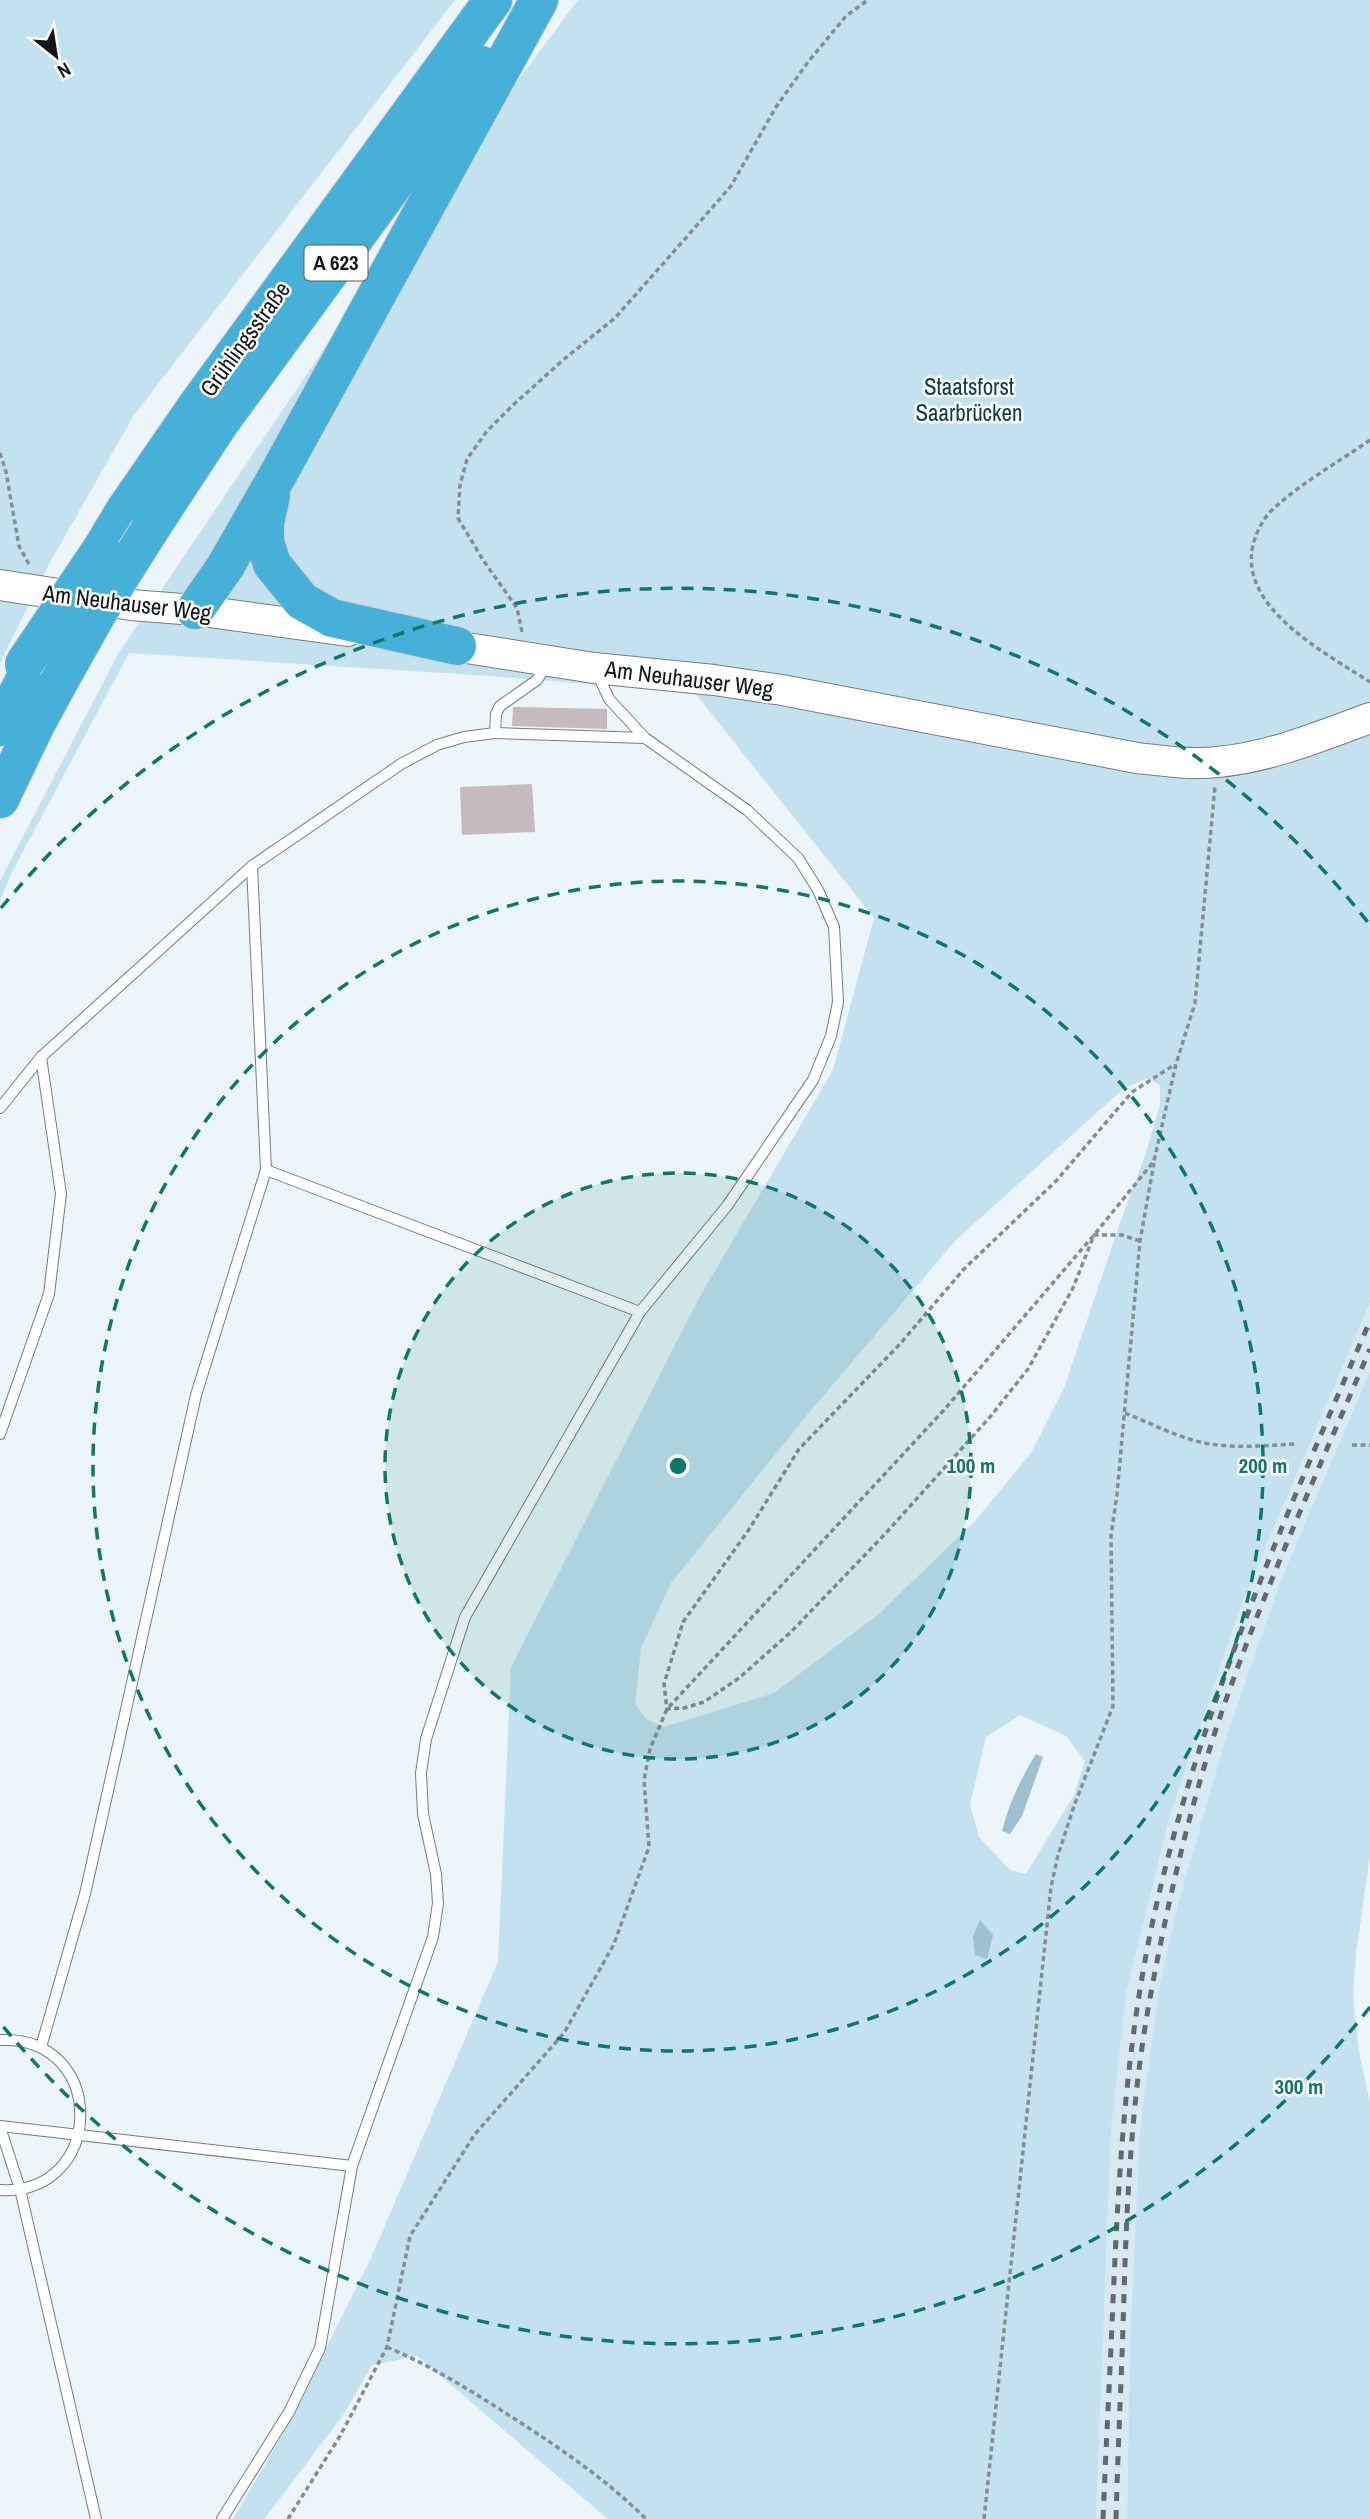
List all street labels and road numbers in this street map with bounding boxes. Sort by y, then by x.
road number: A 623 [304,246,368,280]
street label: Grühlingsstraße [192,275,297,403]
street label: Am Neuhauser Weg [40,577,214,628]
street label: Am Neuhauser Weg [602,653,776,704]

